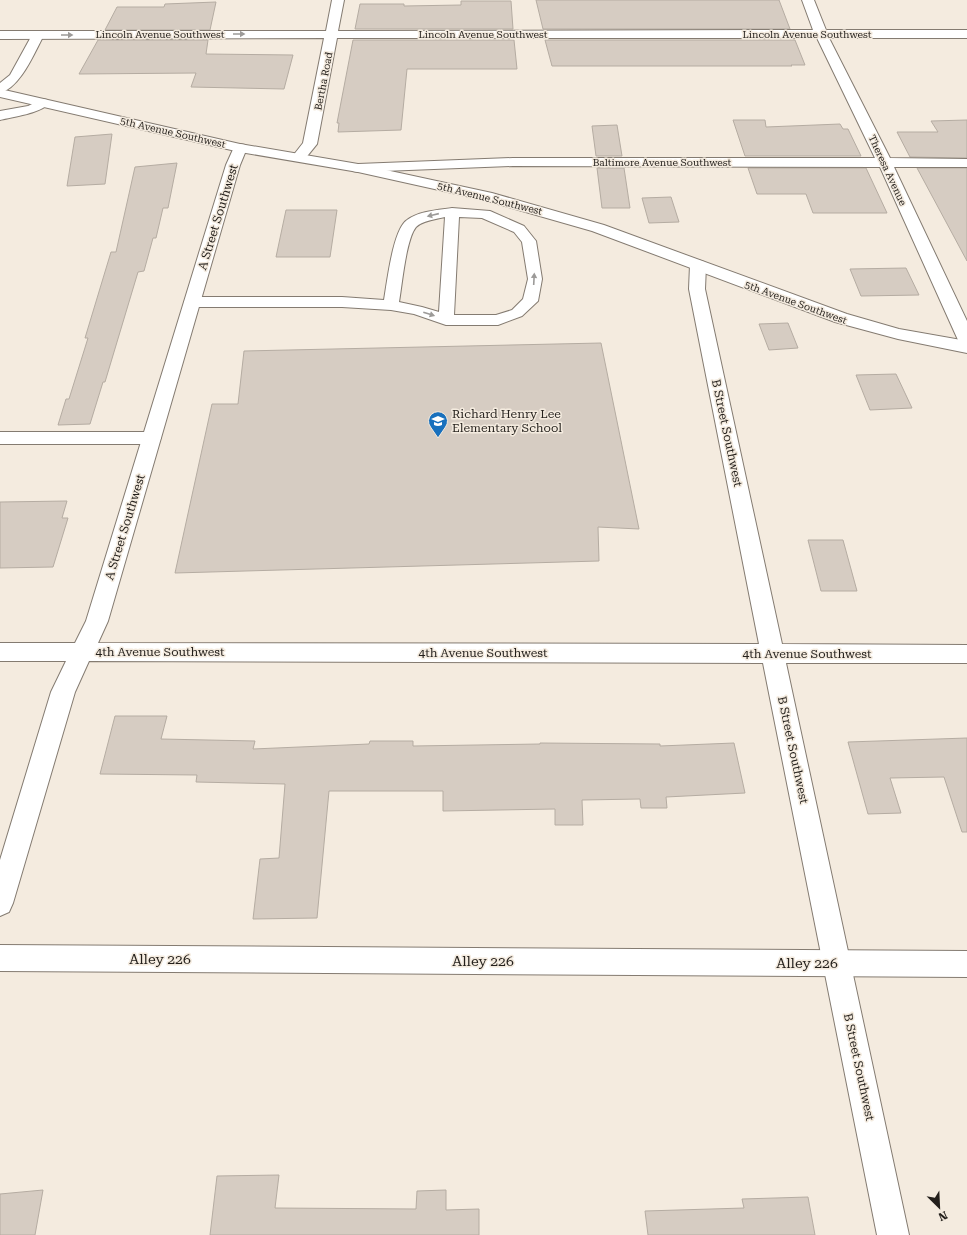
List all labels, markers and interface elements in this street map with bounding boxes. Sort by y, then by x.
street label: Lincoln Avenue Southwest [96,29,225,40]
street label: Lincoln Avenue Southwest [419,29,548,40]
street label: Lincoln Avenue Southwest [743,29,872,40]
one-way arrow [233,31,246,37]
one-way arrow [61,32,74,38]
street label: Bertha Road [312,50,335,111]
street label: 5th Avenue Southwest [119,115,227,150]
street label: Theresa Avenue [866,133,909,208]
street label: Baltimore Avenue Southwest [593,157,732,168]
street label: A Street Southwest [195,162,241,272]
street label: 5th Avenue Southwest [436,180,544,217]
one-way arrow [427,213,440,219]
one-way arrow [530,273,537,286]
street label: 5th Avenue Southwest [743,279,849,326]
one-way arrow [423,311,435,317]
street label: B Street Southwest [709,378,745,489]
place label: Richard Henry Lee Elementary School [452,407,562,435]
school or university icon: Richard Henry Lee Elementary School [427,410,449,438]
street label: A Street Southwest [102,472,148,582]
street label: 4th Avenue Southwest [95,645,225,659]
street label: 4th Avenue Southwest [418,646,548,660]
street label: 4th Avenue Southwest [742,647,872,661]
street label: B Street Southwest [775,695,811,806]
street label: Alley 226 [129,951,191,967]
street label: Alley 226 [452,953,514,969]
street label: Alley 226 [776,955,838,971]
street label: B Street Southwest [841,1012,877,1123]
north arrow [919,1187,959,1227]
text: N [936,1208,949,1224]

